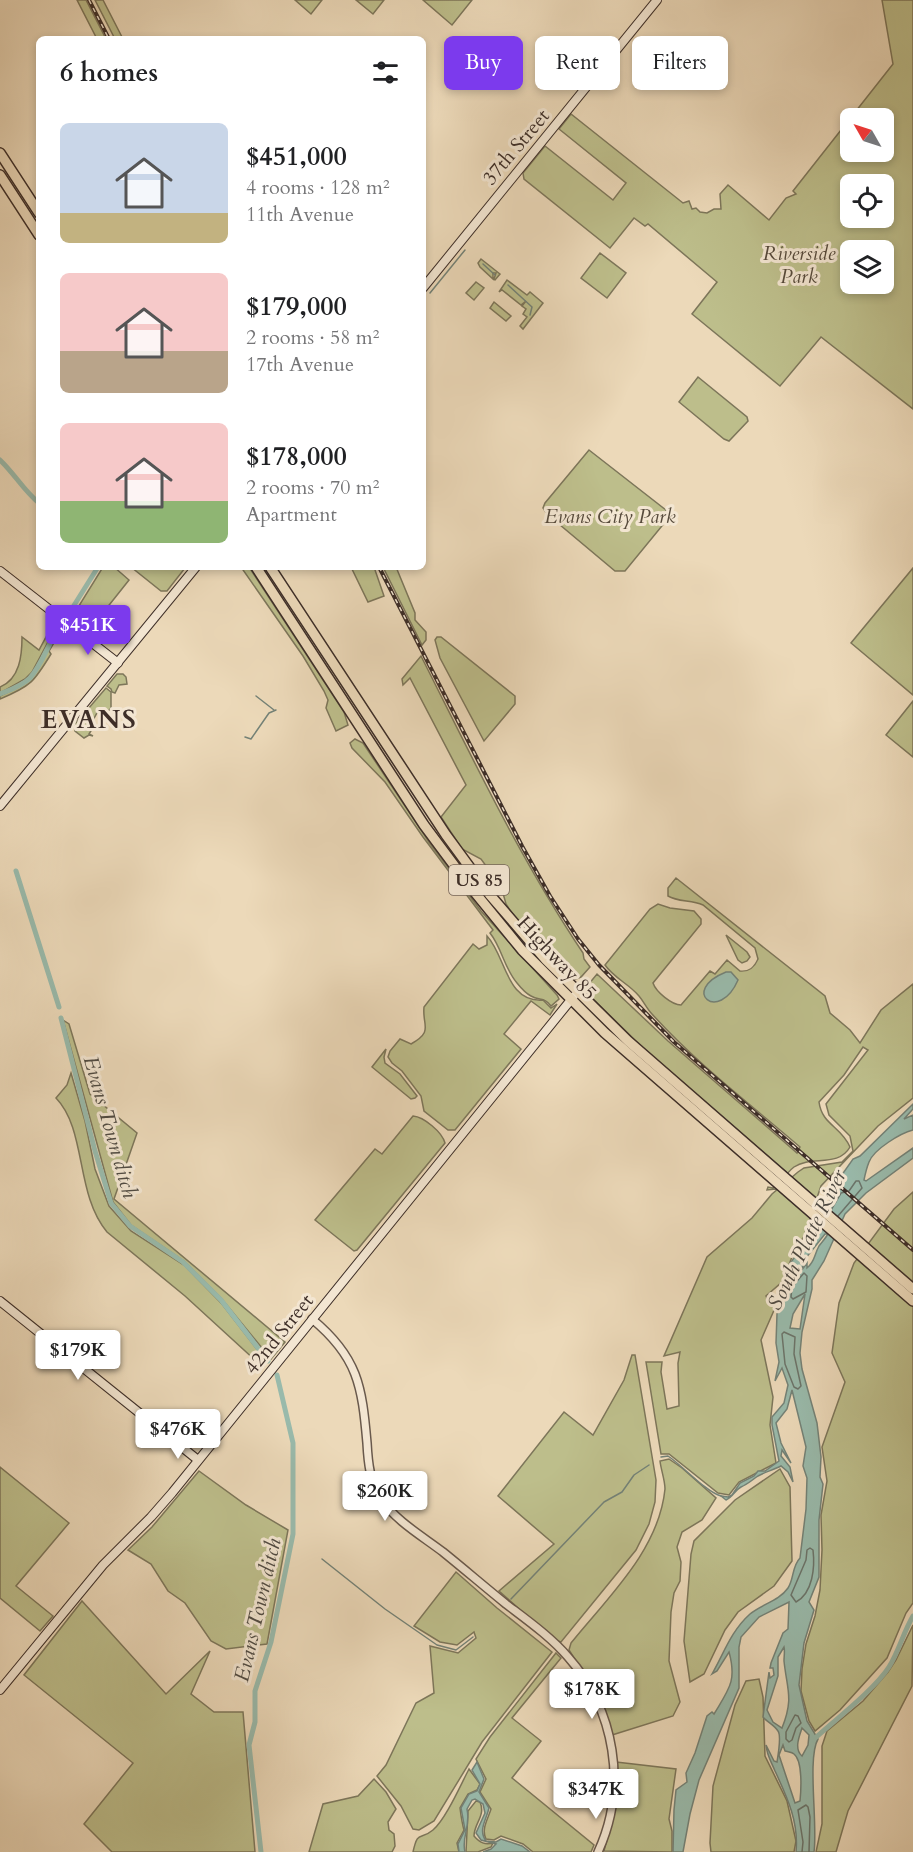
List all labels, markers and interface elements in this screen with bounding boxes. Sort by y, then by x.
chip: Buy [444,36,523,90]
chip: Rent [535,36,620,90]
chip: Filters [632,36,728,90]
text: 6 homes [60,55,158,90]
icon: filters [369,56,402,89]
street label: 37th Street [476,103,556,191]
north arrow [840,108,894,162]
map controls [840,108,894,294]
text: $451,000 [246,139,347,174]
icon: home [108,147,180,219]
text: 4 rooms · 128 m² [246,174,390,201]
button: locate [840,174,894,228]
text: 11th Avenue [246,201,354,228]
park label: Riverside Park [763,240,836,290]
button: layers [840,240,894,294]
text: $179,000 [246,289,347,324]
icon: home [108,297,180,369]
text: 2 rooms · 58 m² [246,324,379,351]
text: 17th Avenue [246,351,354,378]
text: $178,000 [246,439,347,474]
icon: home [108,447,180,519]
text: 2 rooms · 70 m² [246,474,379,501]
text: Apartment [246,501,337,528]
park label: Evans City Park [544,503,676,530]
pin: $451K [46,605,130,656]
text: $451K [59,611,117,638]
district label: EVANS [41,702,137,737]
road number: US 85 [449,865,509,895]
street label: Highway 85 [511,910,603,1006]
water label: Evans Town ditch [76,1053,144,1201]
water label: South Platte River [760,1164,854,1315]
street label: 42nd Street [238,1288,320,1380]
pin: $179K [36,1330,120,1381]
text: $179K [49,1336,107,1363]
pin: $476K [136,1409,220,1460]
text: $476K [149,1415,207,1442]
pin: $260K [343,1471,427,1522]
text: $260K [356,1477,414,1504]
water label: Evans Town ditch [227,1535,289,1685]
pin: $178K [550,1669,634,1720]
text: $178K [563,1675,621,1702]
pin: $347K [554,1769,638,1820]
text: $347K [567,1775,625,1802]

